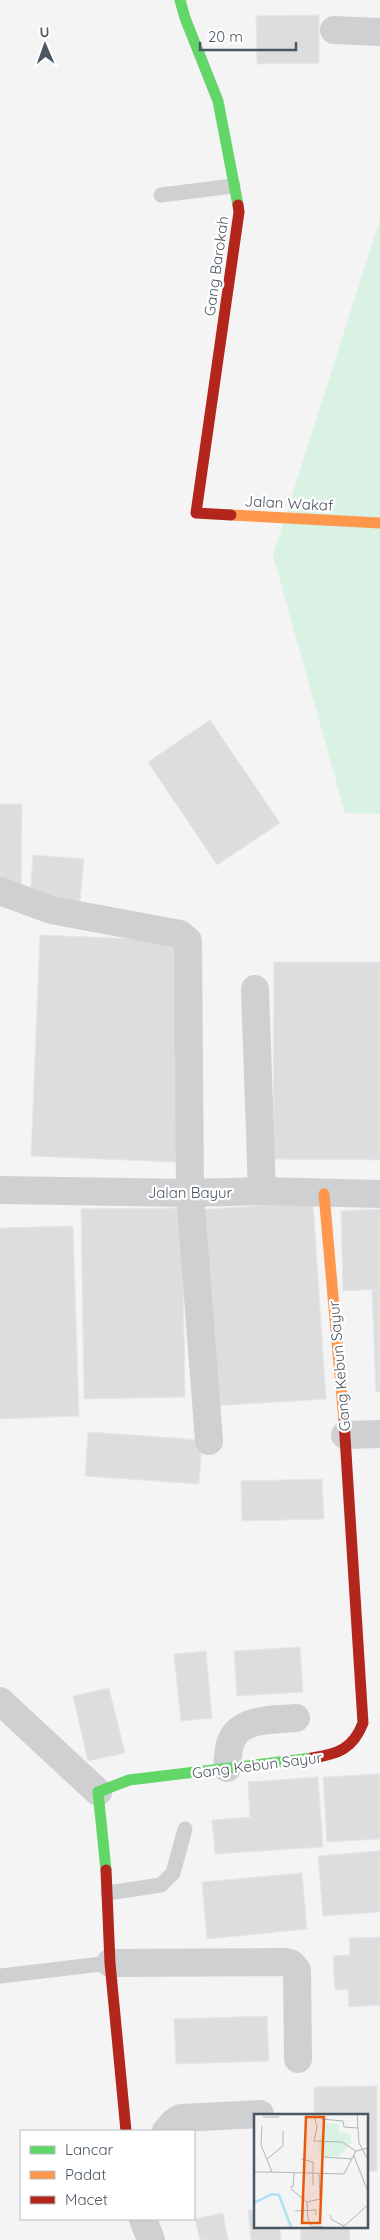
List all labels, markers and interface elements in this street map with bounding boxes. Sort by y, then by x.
north arrow [20,20,70,70]
scale bar [200,20,296,52]
text: U [39,23,50,41]
text: 20 m [208,27,243,46]
street label: Gang Barokah [200,215,232,317]
street label: Jalan Wakaf [244,491,334,515]
street label: Jalan Bayur [148,1183,233,1202]
street label: Gang Kebun Sayur [324,1300,354,1432]
street label: Gang Kebun Sayur [191,1748,323,1782]
inset map [254,2114,368,2228]
legend [20,2130,195,2220]
text: Lancar [65,2140,114,2159]
text: Padat [65,2165,106,2184]
text: Macet [65,2190,108,2209]

